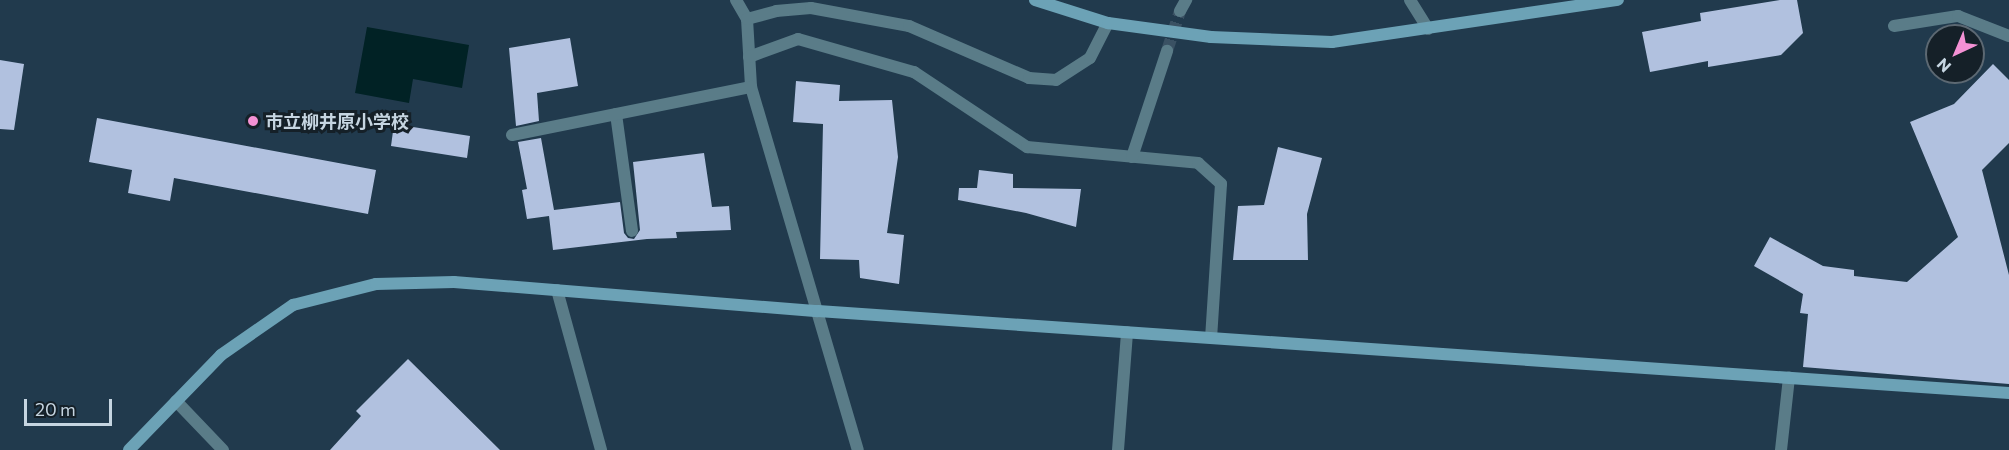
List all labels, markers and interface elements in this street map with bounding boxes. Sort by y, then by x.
north arrow [1925,24,1985,84]
text: N [1933,55,1954,77]
place label: 市立柳井原小学校 [265,110,409,132]
marker: 市立柳井原小学校 [246,114,260,128]
scale bar [27,387,116,425]
text: 20 m [35,398,76,420]

